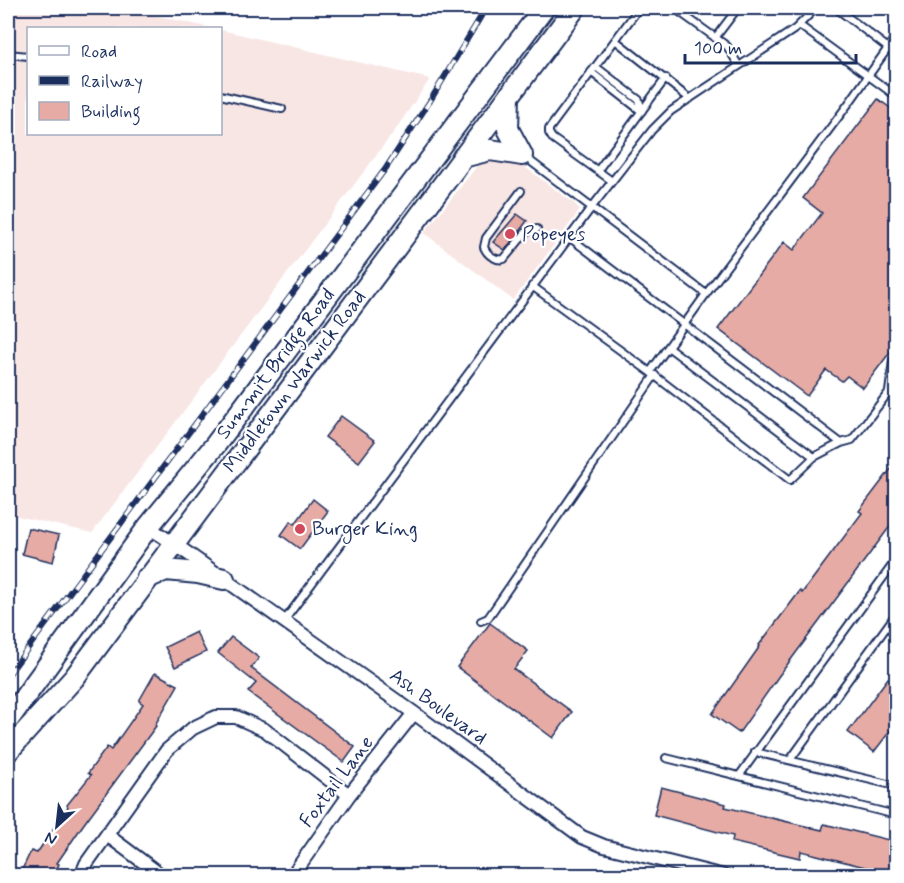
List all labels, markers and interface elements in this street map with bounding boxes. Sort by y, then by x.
legend [27,27,222,135]
scale bar [685,27,856,65]
text: 100 m [694,37,742,61]
text: Road [81,40,117,64]
text: Railway [81,70,143,94]
text: Building [81,100,141,126]
place label: Popeyes [522,221,586,248]
marker: Popeyes [503,227,517,241]
street label: Summit Bridge Road [210,283,343,446]
street label: Middletown Warwick Road [217,285,373,479]
place label: Burger King [312,516,418,544]
marker: Burger King [293,522,307,536]
street label: Ash Boulevard [384,662,492,752]
street label: Foxtail Lane [294,731,380,833]
north arrow [27,796,87,856]
text: N [41,826,60,850]

